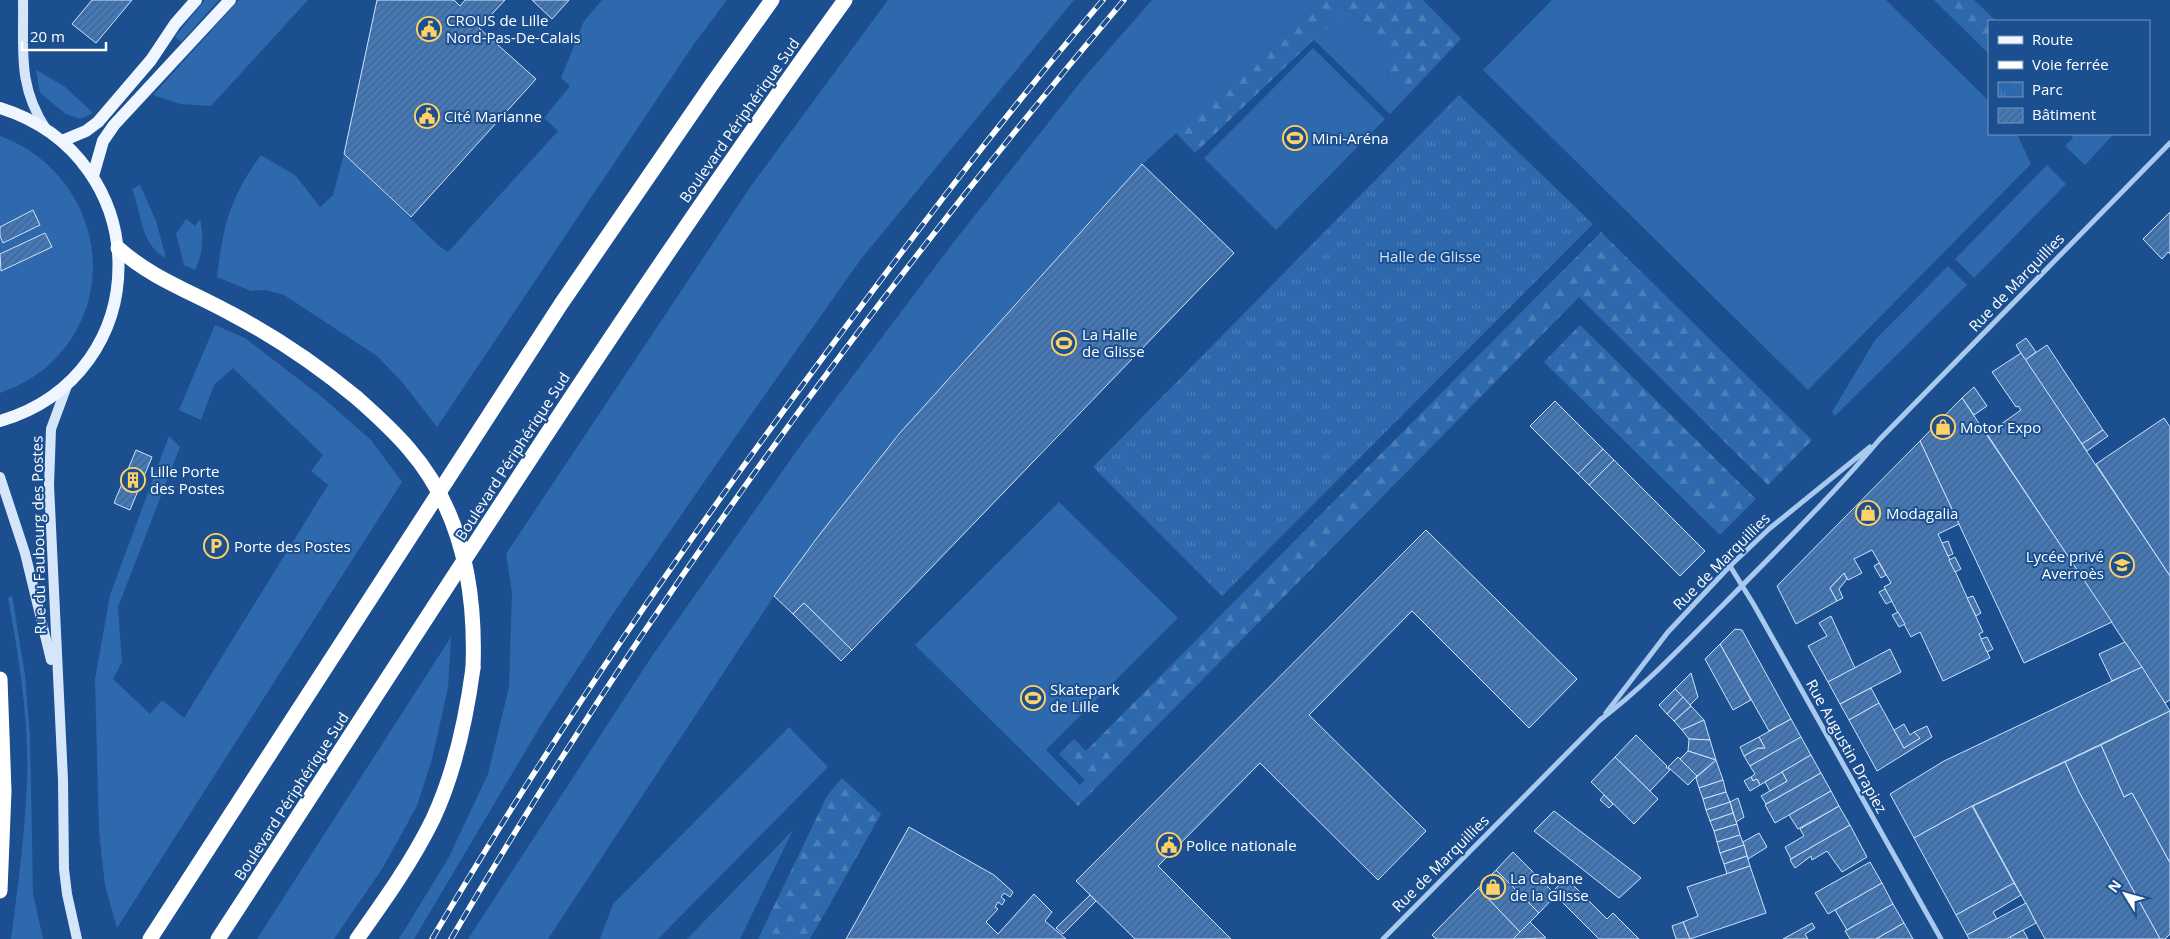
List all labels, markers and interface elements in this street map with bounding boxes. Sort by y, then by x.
place label: CROUS de Lille Nord-Pas-De-Calais [446,10,581,47]
public building icon: CROUS de Lille Nord-Pas-De-Calais [416,16,442,42]
scale bar [22,20,106,52]
legend [1988,20,2150,135]
text: 20 m [30,26,65,46]
text: Route [2032,29,2073,49]
street label: Boulevard Périphérique Sud [674,34,804,206]
text: Voie ferrée [2032,54,2109,74]
text: Parc [2032,79,2063,99]
public building icon: Cité Marianne [414,103,440,129]
text: Bâtiment [2032,104,2096,124]
place label: Cité Marianne [444,106,542,126]
sports icon: Mini-Aréna [1282,125,1308,151]
place label: Mini-Aréna [1312,128,1389,148]
street label: Rue de Marquillies [1964,229,2068,335]
park label: Halle de Glisse [1379,246,1481,266]
place label: La Halle de Glisse [1082,324,1145,361]
sports icon: La Halle de Glisse [1051,330,1077,356]
street label: Boulevard Périphérique Sud [450,368,574,544]
shop icon: Motor Expo [1930,414,1956,440]
place label: Motor Expo [1960,417,2041,437]
street label: Rue du Faubourg des Postes [26,436,50,634]
place label: Lille Porte des Postes [150,461,225,498]
building icon: Lille Porte des Postes [120,467,146,493]
shop icon: Modagalia [1855,500,1881,526]
place label: Modagalia [1886,503,1958,523]
street label: Rue de Marquillies [1668,508,1774,614]
parking icon: Porte des Postes [203,533,229,559]
place label: Porte des Postes [234,536,351,556]
place label: Lycée privé Averroès [2026,546,2104,583]
school or university icon: Lycée privé Averroès [2109,552,2135,578]
street label: Rue Augustin Drapiez [1802,676,1892,816]
place label: Skatepark de Lille [1050,679,1120,716]
sports icon: Skatepark de Lille [1020,685,1046,711]
street label: Boulevard Périphérique Sud [229,708,353,884]
street label: Rue de Marquillies [1387,810,1493,916]
public building icon: Police nationale [1156,832,1182,858]
place label: Police nationale [1186,835,1297,855]
place label: La Cabane de la Glisse [1510,868,1589,905]
north arrow [2100,869,2150,919]
shop icon: La Cabane de la Glisse [1480,874,1506,900]
text: N [2103,876,2125,896]

